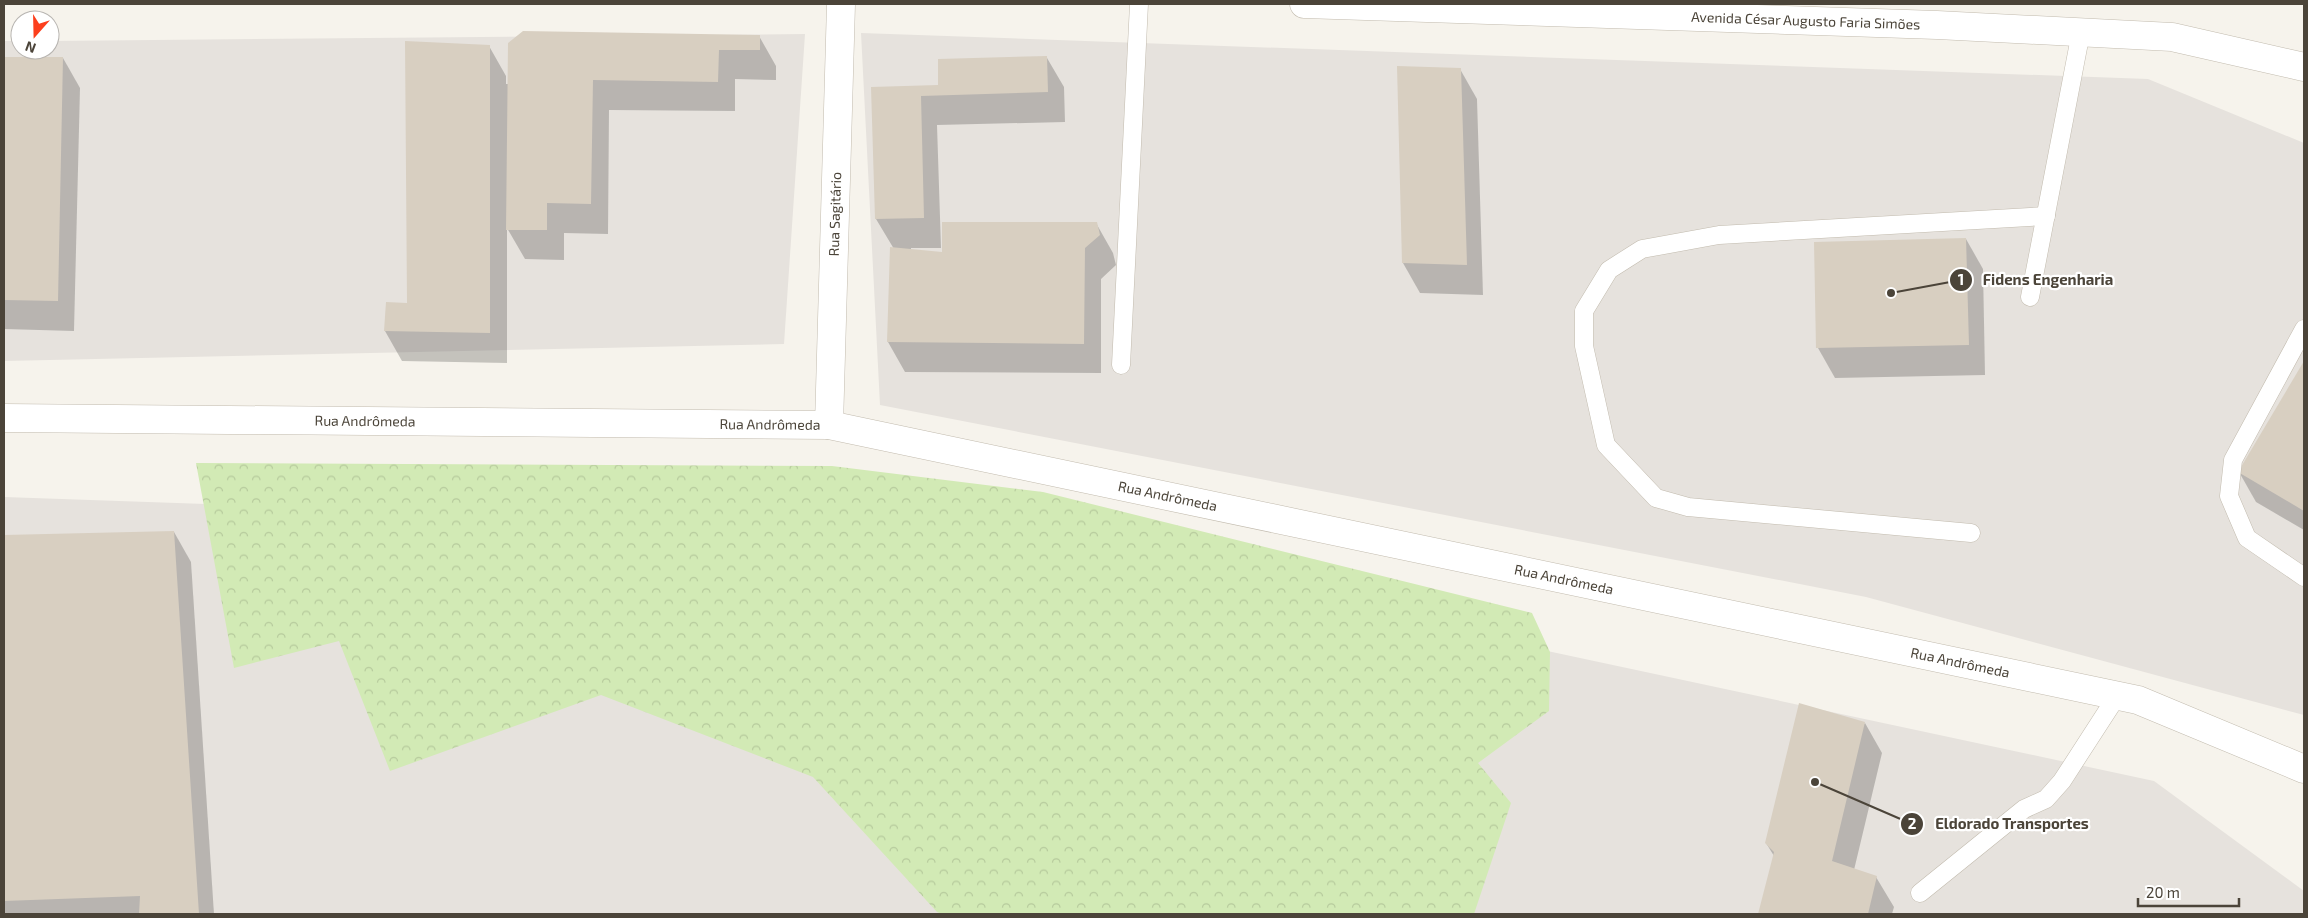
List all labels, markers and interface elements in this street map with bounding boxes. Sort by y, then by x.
street label: Avenida César Augusto Faria Simões [1691,8,1921,32]
north arrow [10,10,60,60]
text: N [23,38,38,57]
street label: Rua Sagitário [825,172,844,256]
callout: Fidens Engenharia [1948,265,2124,295]
text: 1 [1958,270,1964,288]
text: Fidens Engenharia [1983,270,2113,288]
street label: Rua Andrômeda [314,412,416,429]
street label: Rua Andrômeda [719,415,821,433]
street label: Rua Andrômeda [1117,477,1219,514]
street label: Rua Andrômeda [1513,560,1615,598]
street label: Rua Andrômeda [1909,643,2012,681]
callout: Eldorado Transportes [1900,809,2099,839]
text: 2 [1908,814,1917,832]
text: Eldorado Transportes [1935,814,2089,832]
scale bar [2138,876,2239,908]
text: 20 m [2146,883,2180,901]

